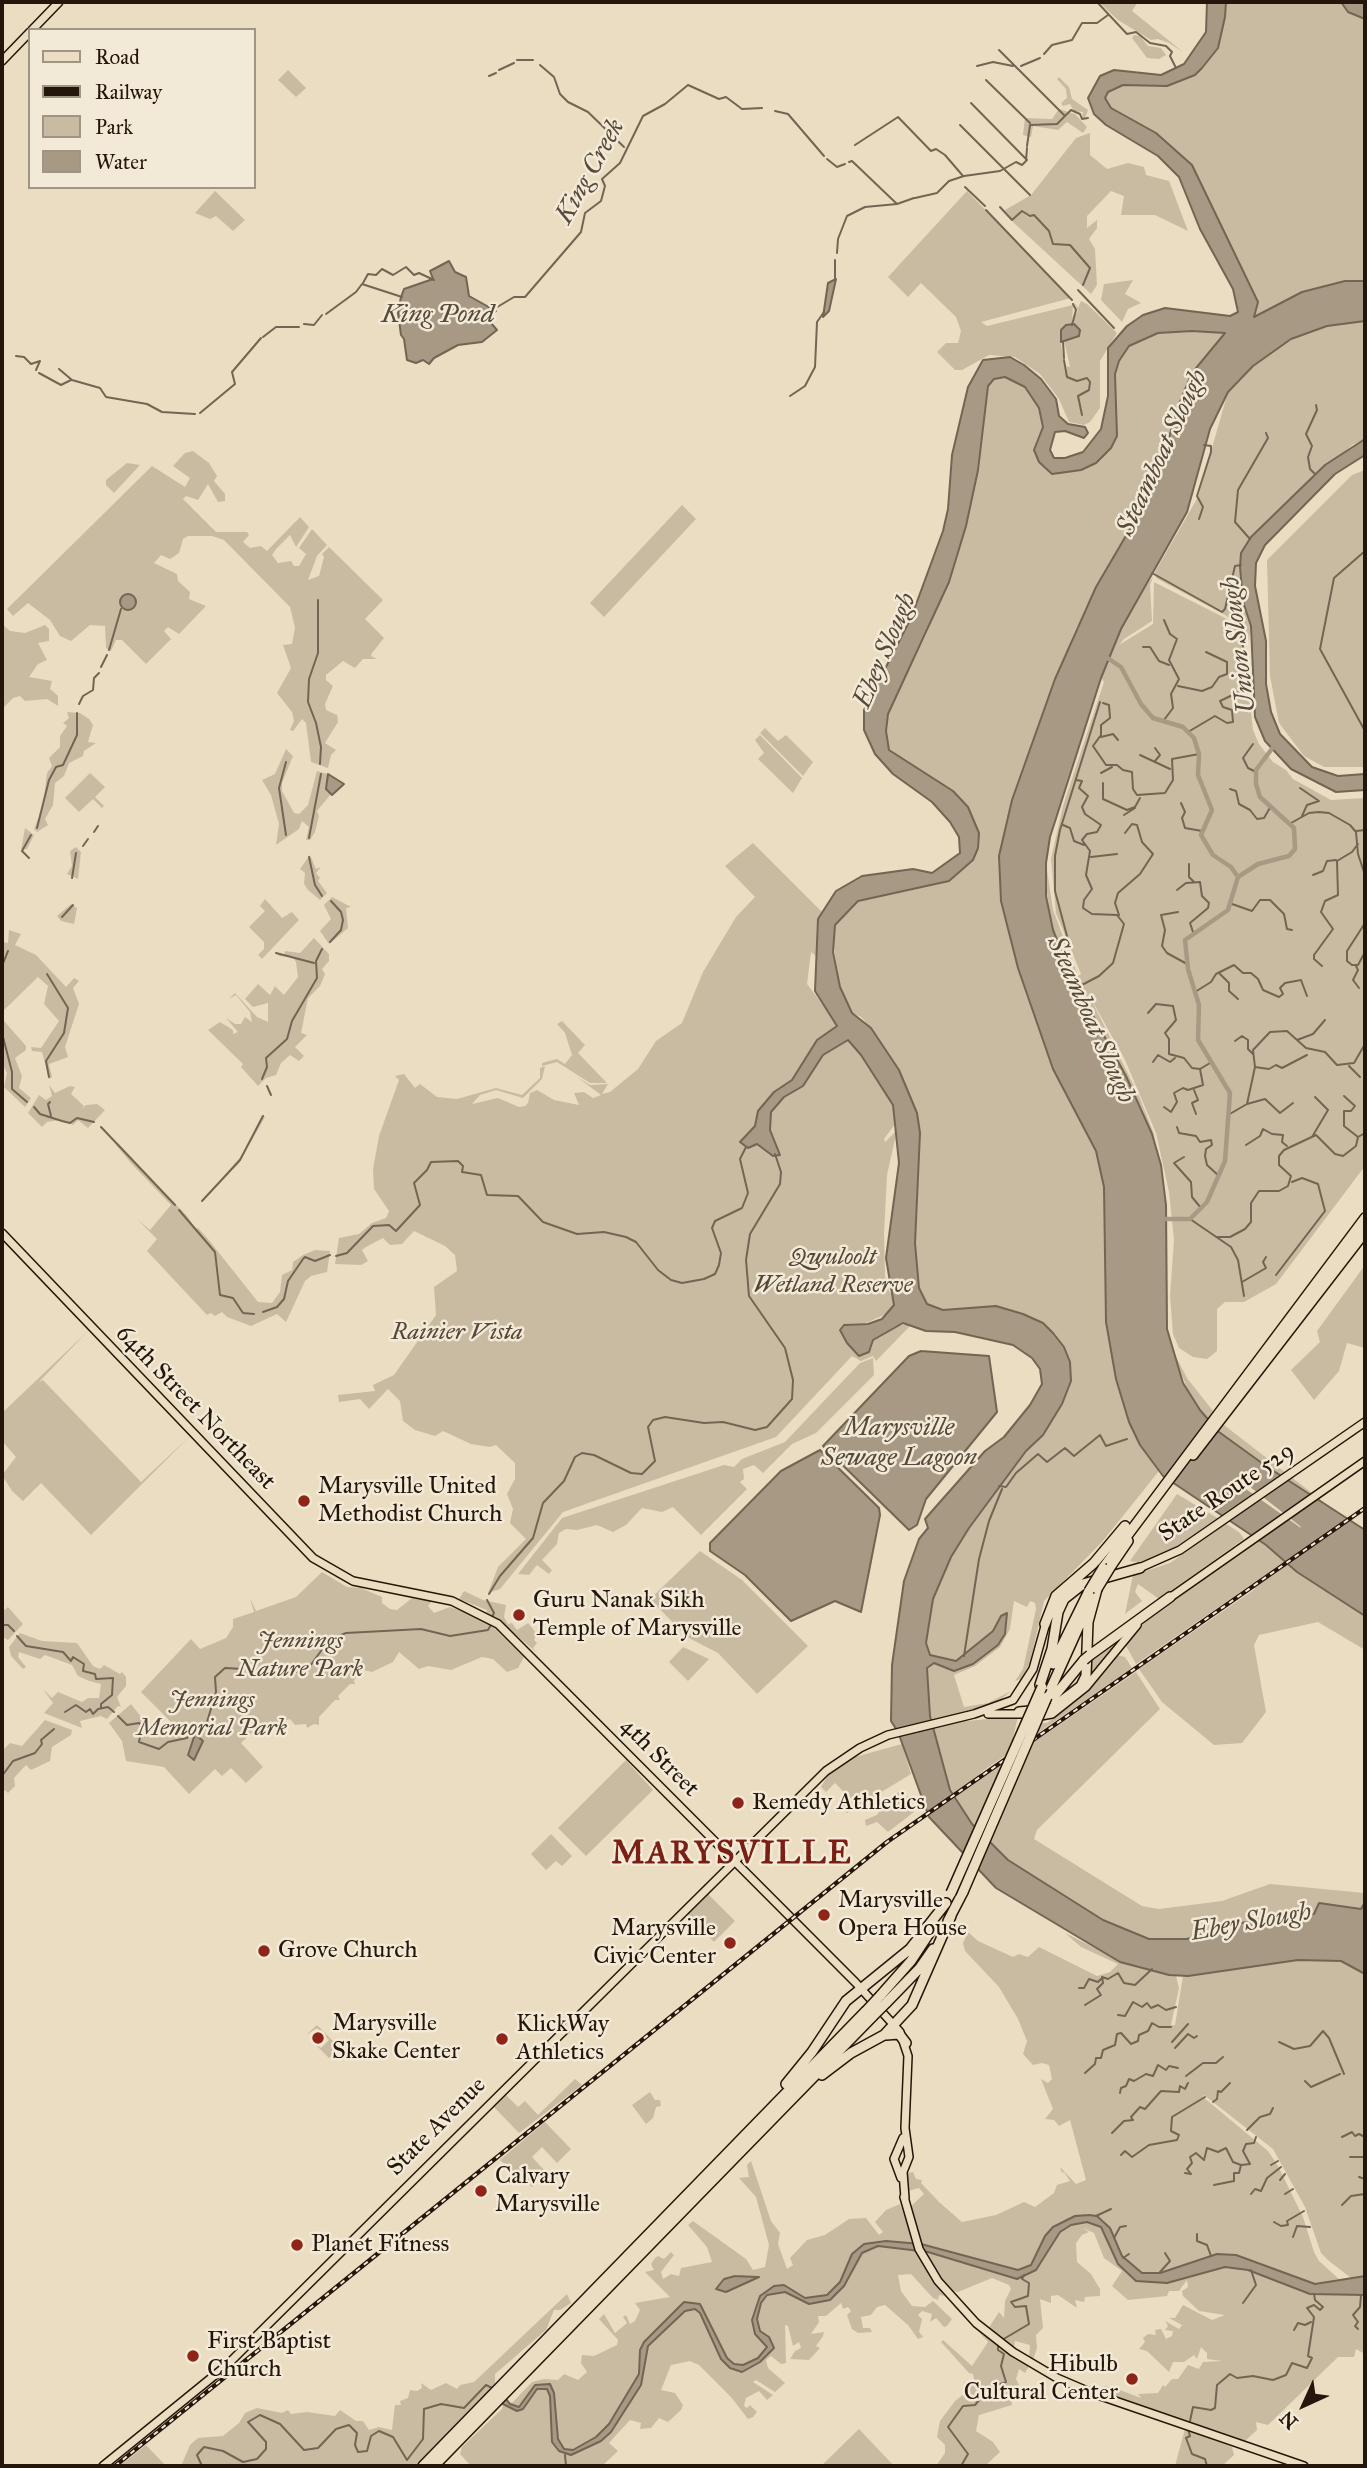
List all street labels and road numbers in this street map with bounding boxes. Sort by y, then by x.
street label: 64th Street Northeast [109,1320,281,1496]
street label: State Route 529 [1154,1437,1300,1549]
street label: 4th Street [613,1712,705,1804]
street label: State Avenue [382,2072,492,2182]

